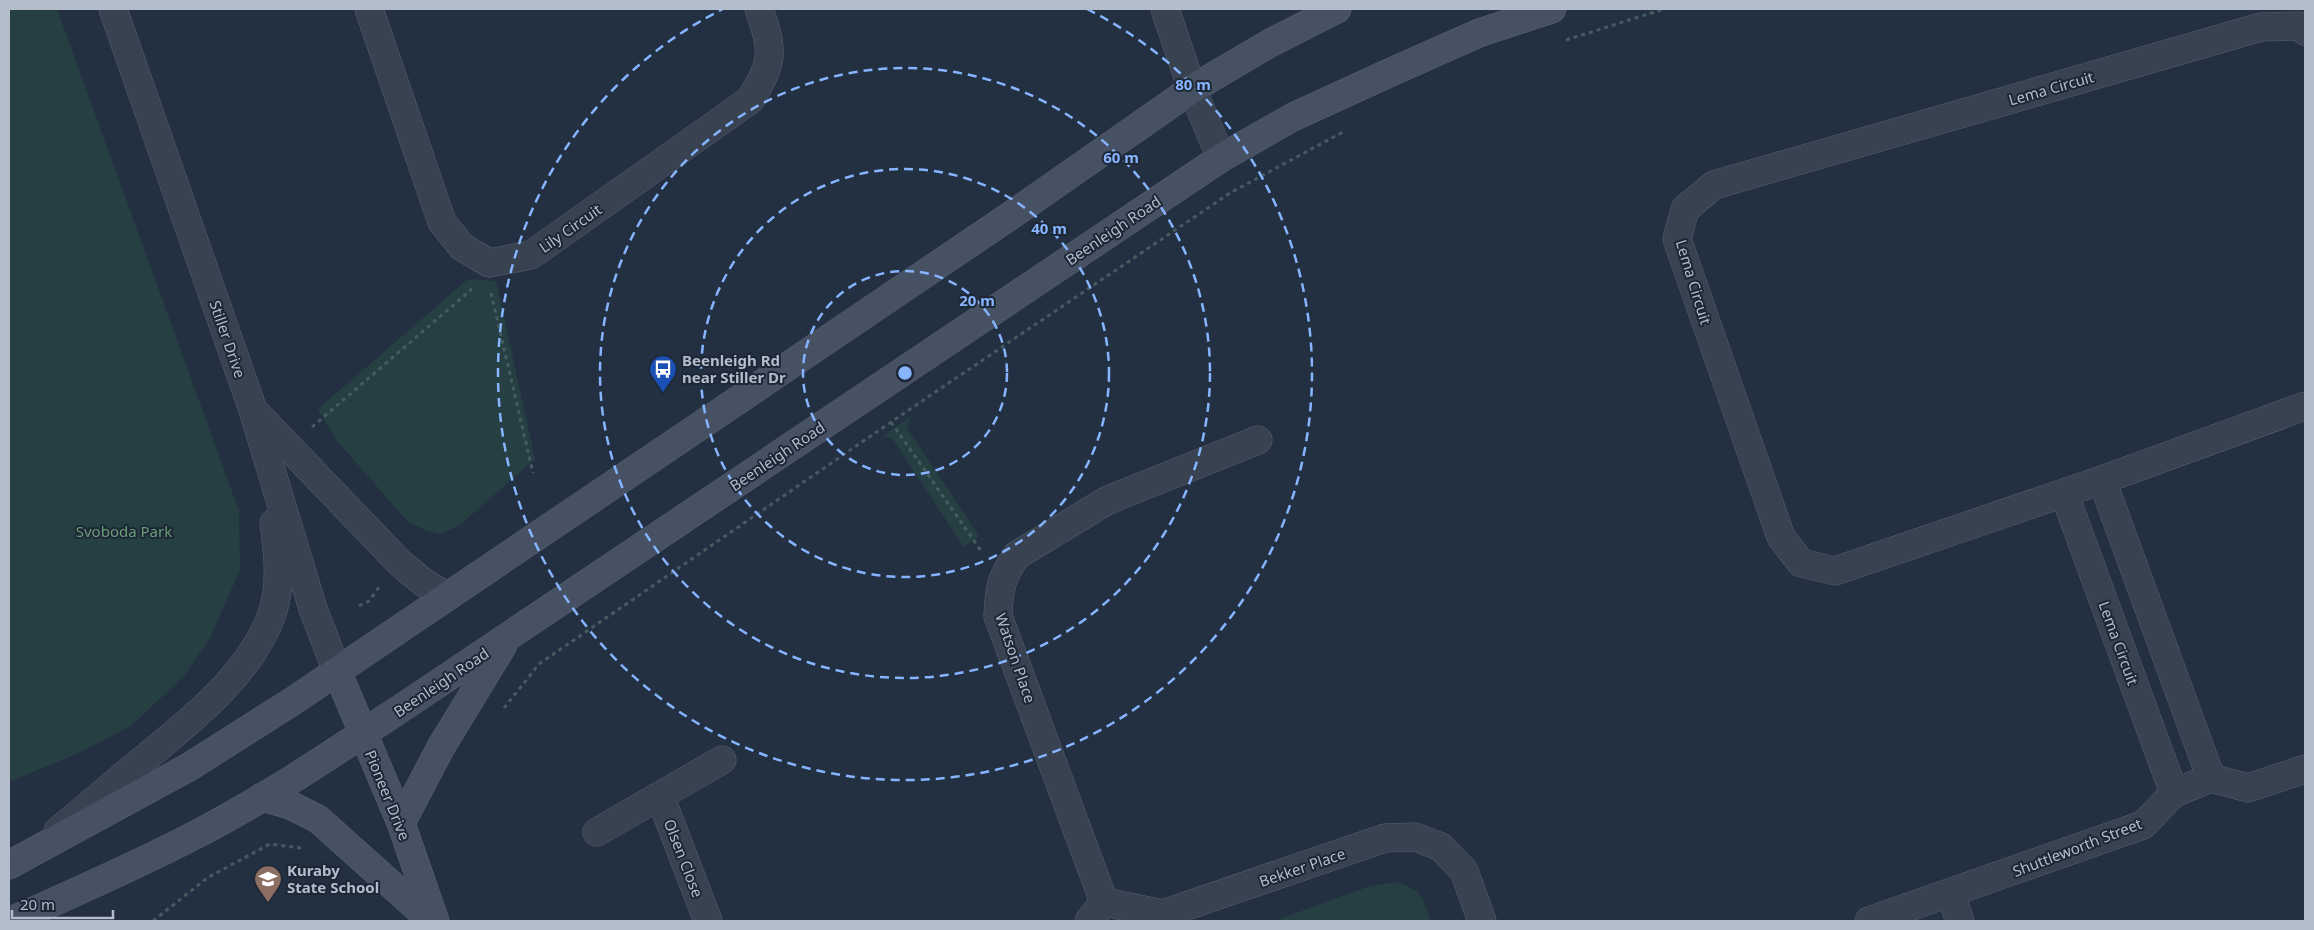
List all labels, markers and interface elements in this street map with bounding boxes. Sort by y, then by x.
street label: Lema Circuit [2006,66,2096,110]
text: 80 m [1175,74,1211,94]
text: 60 m [1103,147,1139,167]
street label: Beenleigh Road [1062,191,1164,269]
street label: Lily Circuit [535,199,606,257]
text: 40 m [1031,218,1067,238]
street label: Lema Circuit [1672,237,1717,327]
text: 20 m [959,290,995,310]
street label: Stiller Drive [205,297,251,381]
place label: Beenleigh Rd near Stiller Dr [682,350,786,387]
bus stop icon: Beenleigh Rd near Stiller Dr [648,354,678,393]
centre of rings [896,364,914,382]
street label: Beenleigh Road [726,417,828,495]
park label: Svoboda Park [76,521,172,541]
street label: Lema Circuit [2095,598,2144,688]
street label: Watson Place [991,610,1041,706]
street label: Beenleigh Road [390,643,492,721]
street label: Pioneer Drive [361,747,415,843]
street label: Shuttleworth Street [2009,813,2145,881]
street label: Olsen Close [660,816,708,900]
street label: Bekker Place [1256,843,1348,891]
place label: Kuraby State School [287,860,379,897]
school or university icon: Kuraby State School [253,864,283,903]
scale bar [12,888,114,920]
text: 20 m [20,894,55,914]

